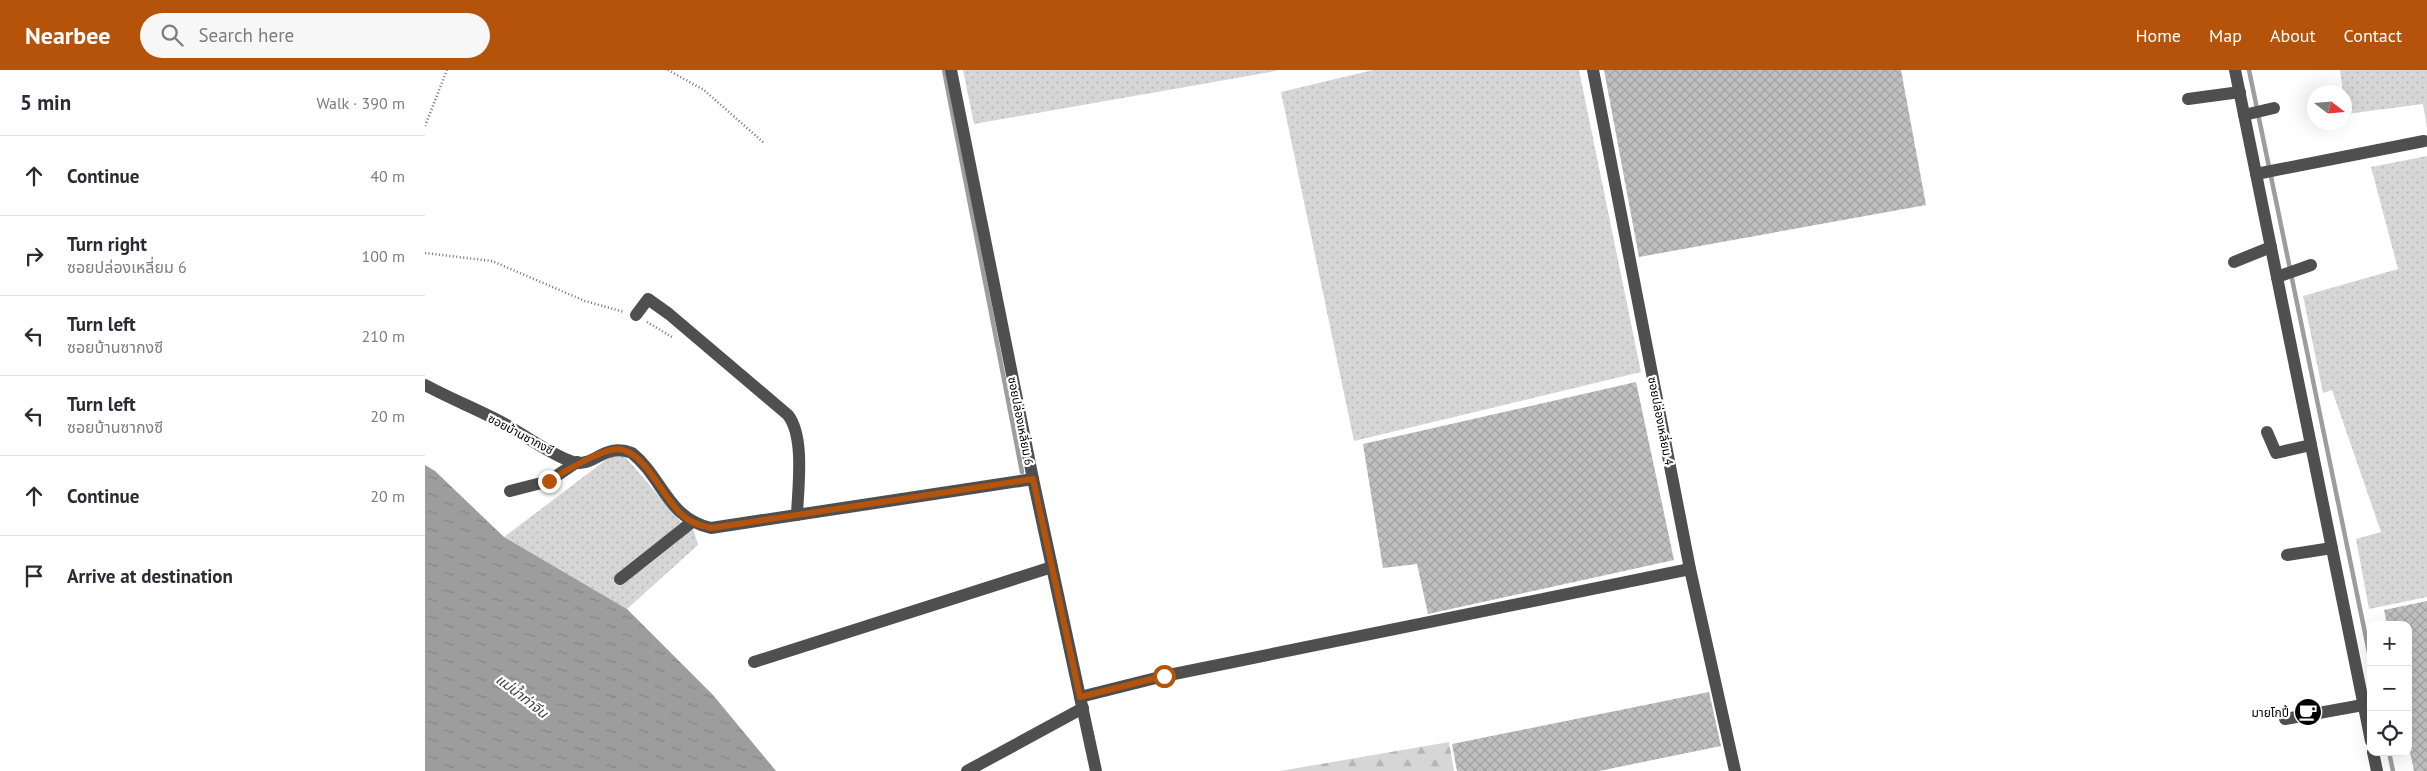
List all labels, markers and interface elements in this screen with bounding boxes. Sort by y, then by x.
search box [140,13,490,58]
text: Nearbee [25,20,110,51]
icon: search [158,21,186,49]
text: Search here [198,23,294,47]
text: Home [2135,24,2181,47]
text: Map [2209,24,2242,47]
text: About [2270,24,2316,47]
text: Contact [2344,24,2402,47]
north arrow [2307,85,2352,130]
text: 5 min [20,89,71,116]
text: Walk · 390 m [316,93,405,113]
icon: ahead [20,162,48,190]
text: Continue [67,164,139,188]
text: 40 m [370,166,405,186]
text: Turn right [67,232,147,256]
icon: right [20,242,48,270]
text: 100 m [362,246,405,266]
text: ซอยปล่องเหลี่ยม 6 [67,257,187,277]
text: Turn left [67,312,136,336]
icon: left [20,322,48,350]
text: 210 m [362,326,405,346]
text: ซอยบ้านซากงซี [67,337,163,357]
street label: ซอยปล่องเหลี่ยม 6 [1005,375,1038,467]
street label: ซอยปล่องเหลี่ยม 4 [1645,375,1678,467]
text: Turn left [67,392,136,416]
icon: left [20,402,48,430]
text: 20 m [370,406,405,426]
street label: ซอยบ้านซากงซี [486,410,556,458]
text: ซอยบ้านซากงซี [67,417,163,437]
route end [538,470,561,493]
icon: ahead [20,482,48,510]
text: Continue [67,484,139,508]
text: 20 m [370,486,405,506]
icon: arrive [20,562,48,590]
text: Arrive at destination [67,564,233,588]
map controls [2367,621,2412,756]
button: + [2367,621,2412,666]
route start [1153,665,1176,688]
button: − [2367,666,2412,711]
water label: แม่น้ำท่าจีน [492,669,553,723]
cafe icon: มายโกปี้ [2293,697,2323,727]
place label: มายโกปี้ [2251,704,2289,720]
button: locate [2367,711,2412,756]

